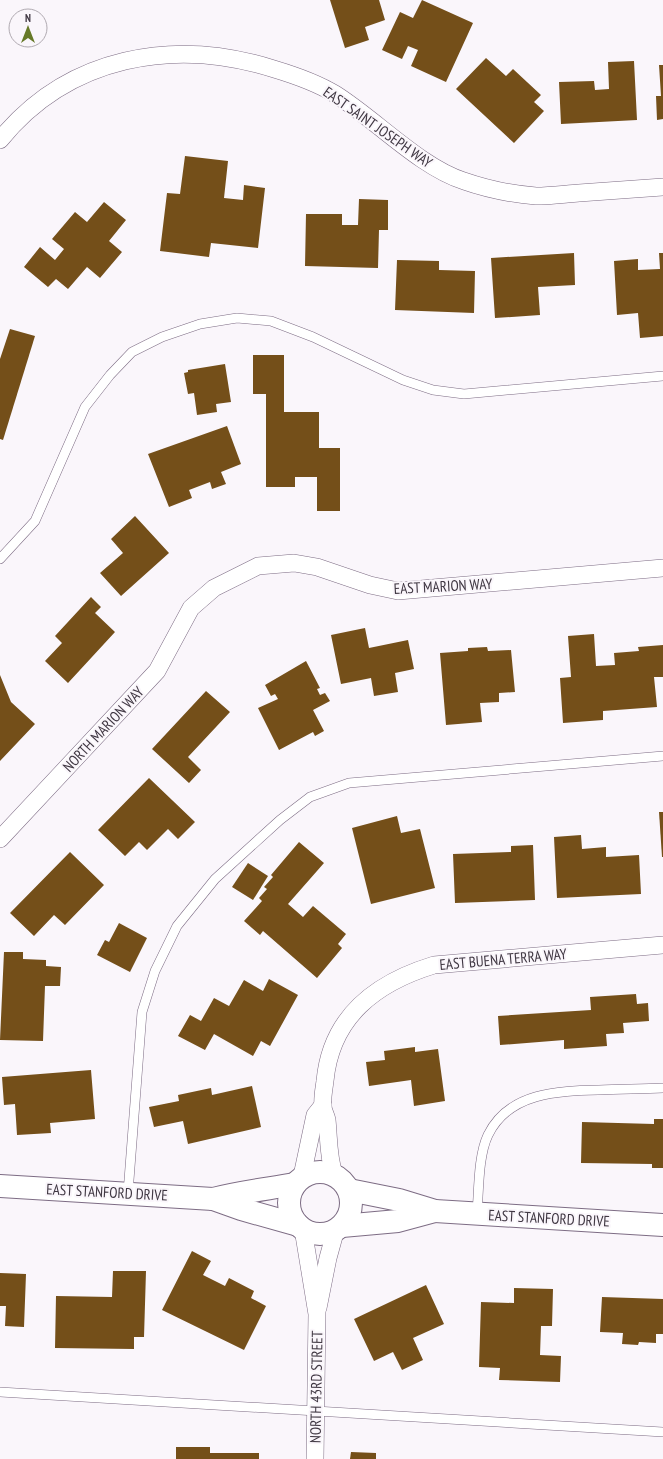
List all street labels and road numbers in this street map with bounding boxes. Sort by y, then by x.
street label: EAST SAINT JOSEPH WAY [320,82,436,172]
street label: EAST MARION WAY [393,574,493,598]
street label: NORTH MARION WAY [59,682,148,776]
street label: EAST BUENA TERRA WAY [439,944,568,974]
street label: EAST STANFORD DRIVE [46,1179,168,1205]
street label: EAST STANFORD DRIVE [488,1205,610,1231]
street label: NORTH 43RD STREET [306,1330,326,1443]

